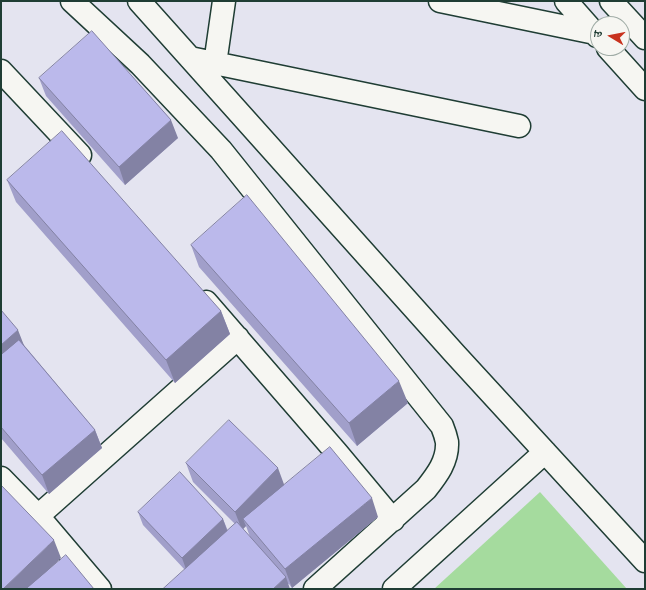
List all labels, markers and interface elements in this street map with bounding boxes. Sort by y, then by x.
north arrow [590,16,630,56]
text: उ [591,30,608,39]

